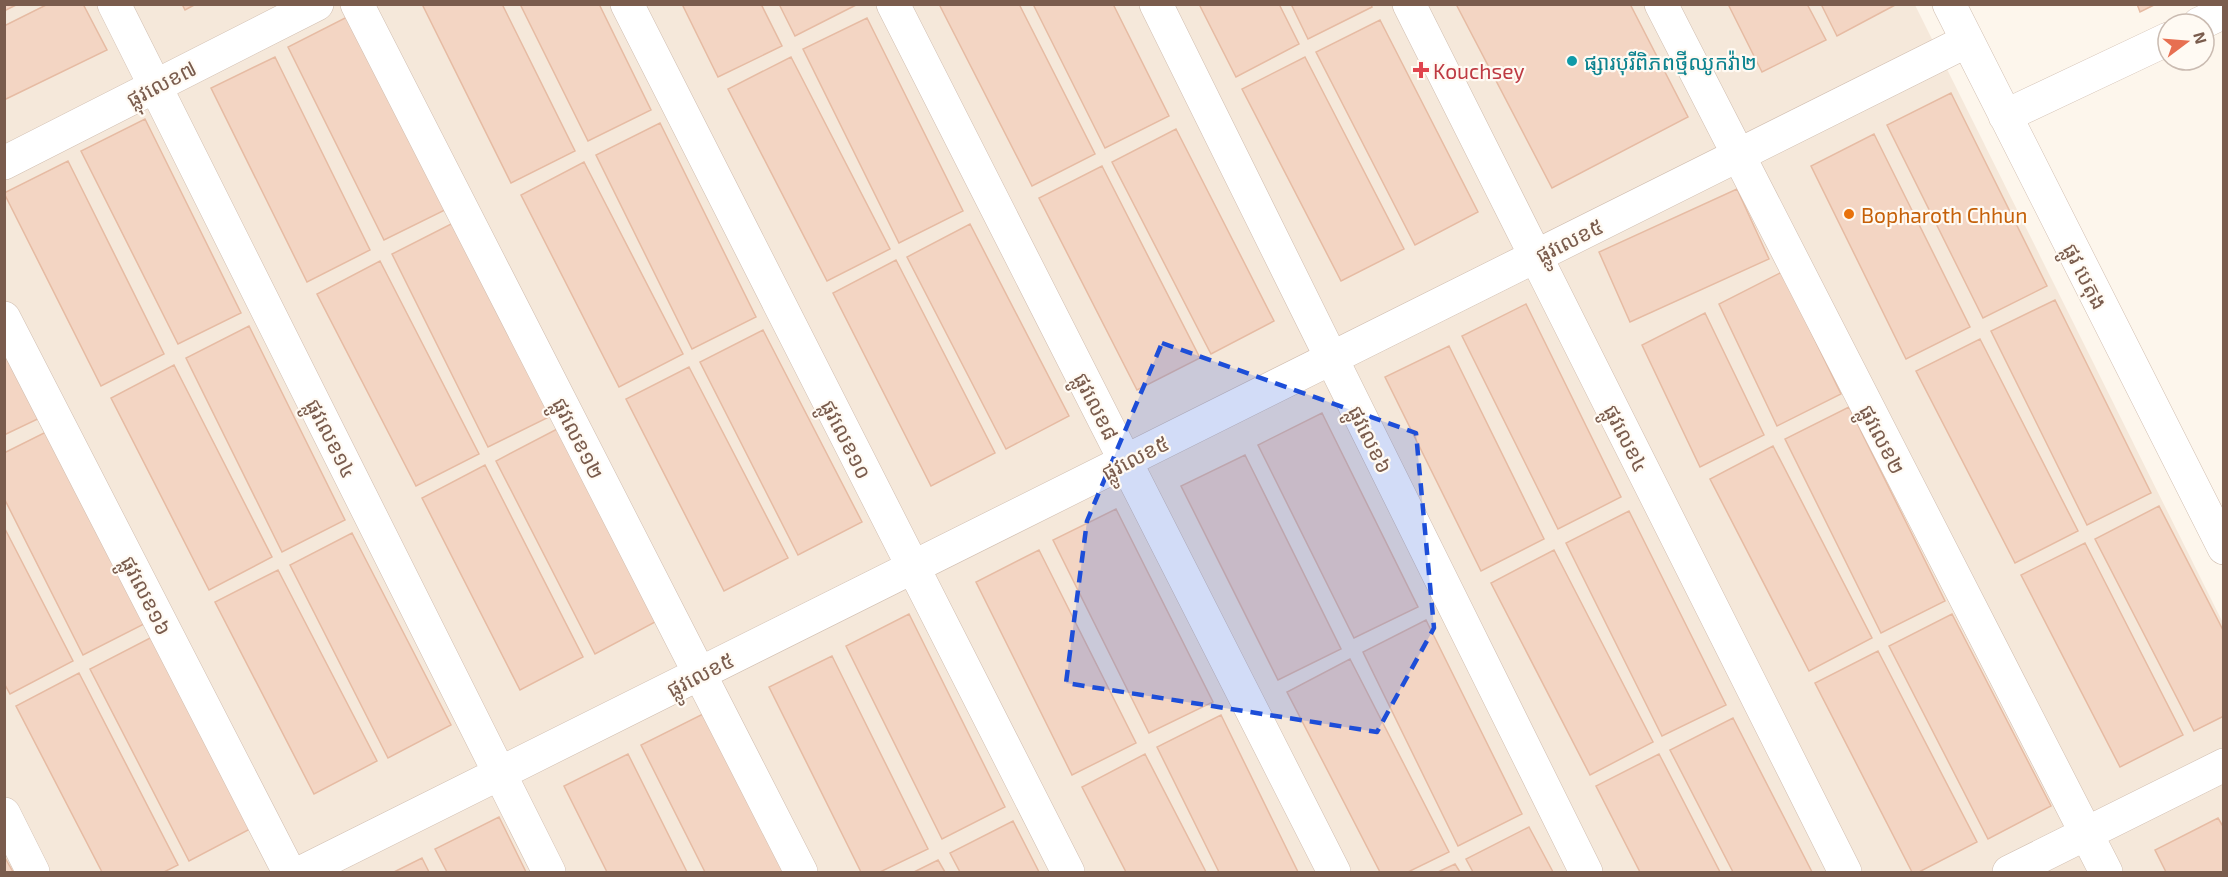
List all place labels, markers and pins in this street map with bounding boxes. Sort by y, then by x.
place label: ផ្សារបុរីពិភពថ្មីឈូកវ៉ា២ [1584,49,1757,76]
marker: ផ្សារបុរីពិភពថ្មីឈូកវ៉ា២ [1565,54,1579,68]
place label: Kouchsey [1433,58,1525,83]
marker: Kouchsey [1414,63,1428,77]
place label: Bopharoth Chhun [1861,202,2027,227]
marker: Bopharoth Chhun [1842,207,1856,221]

